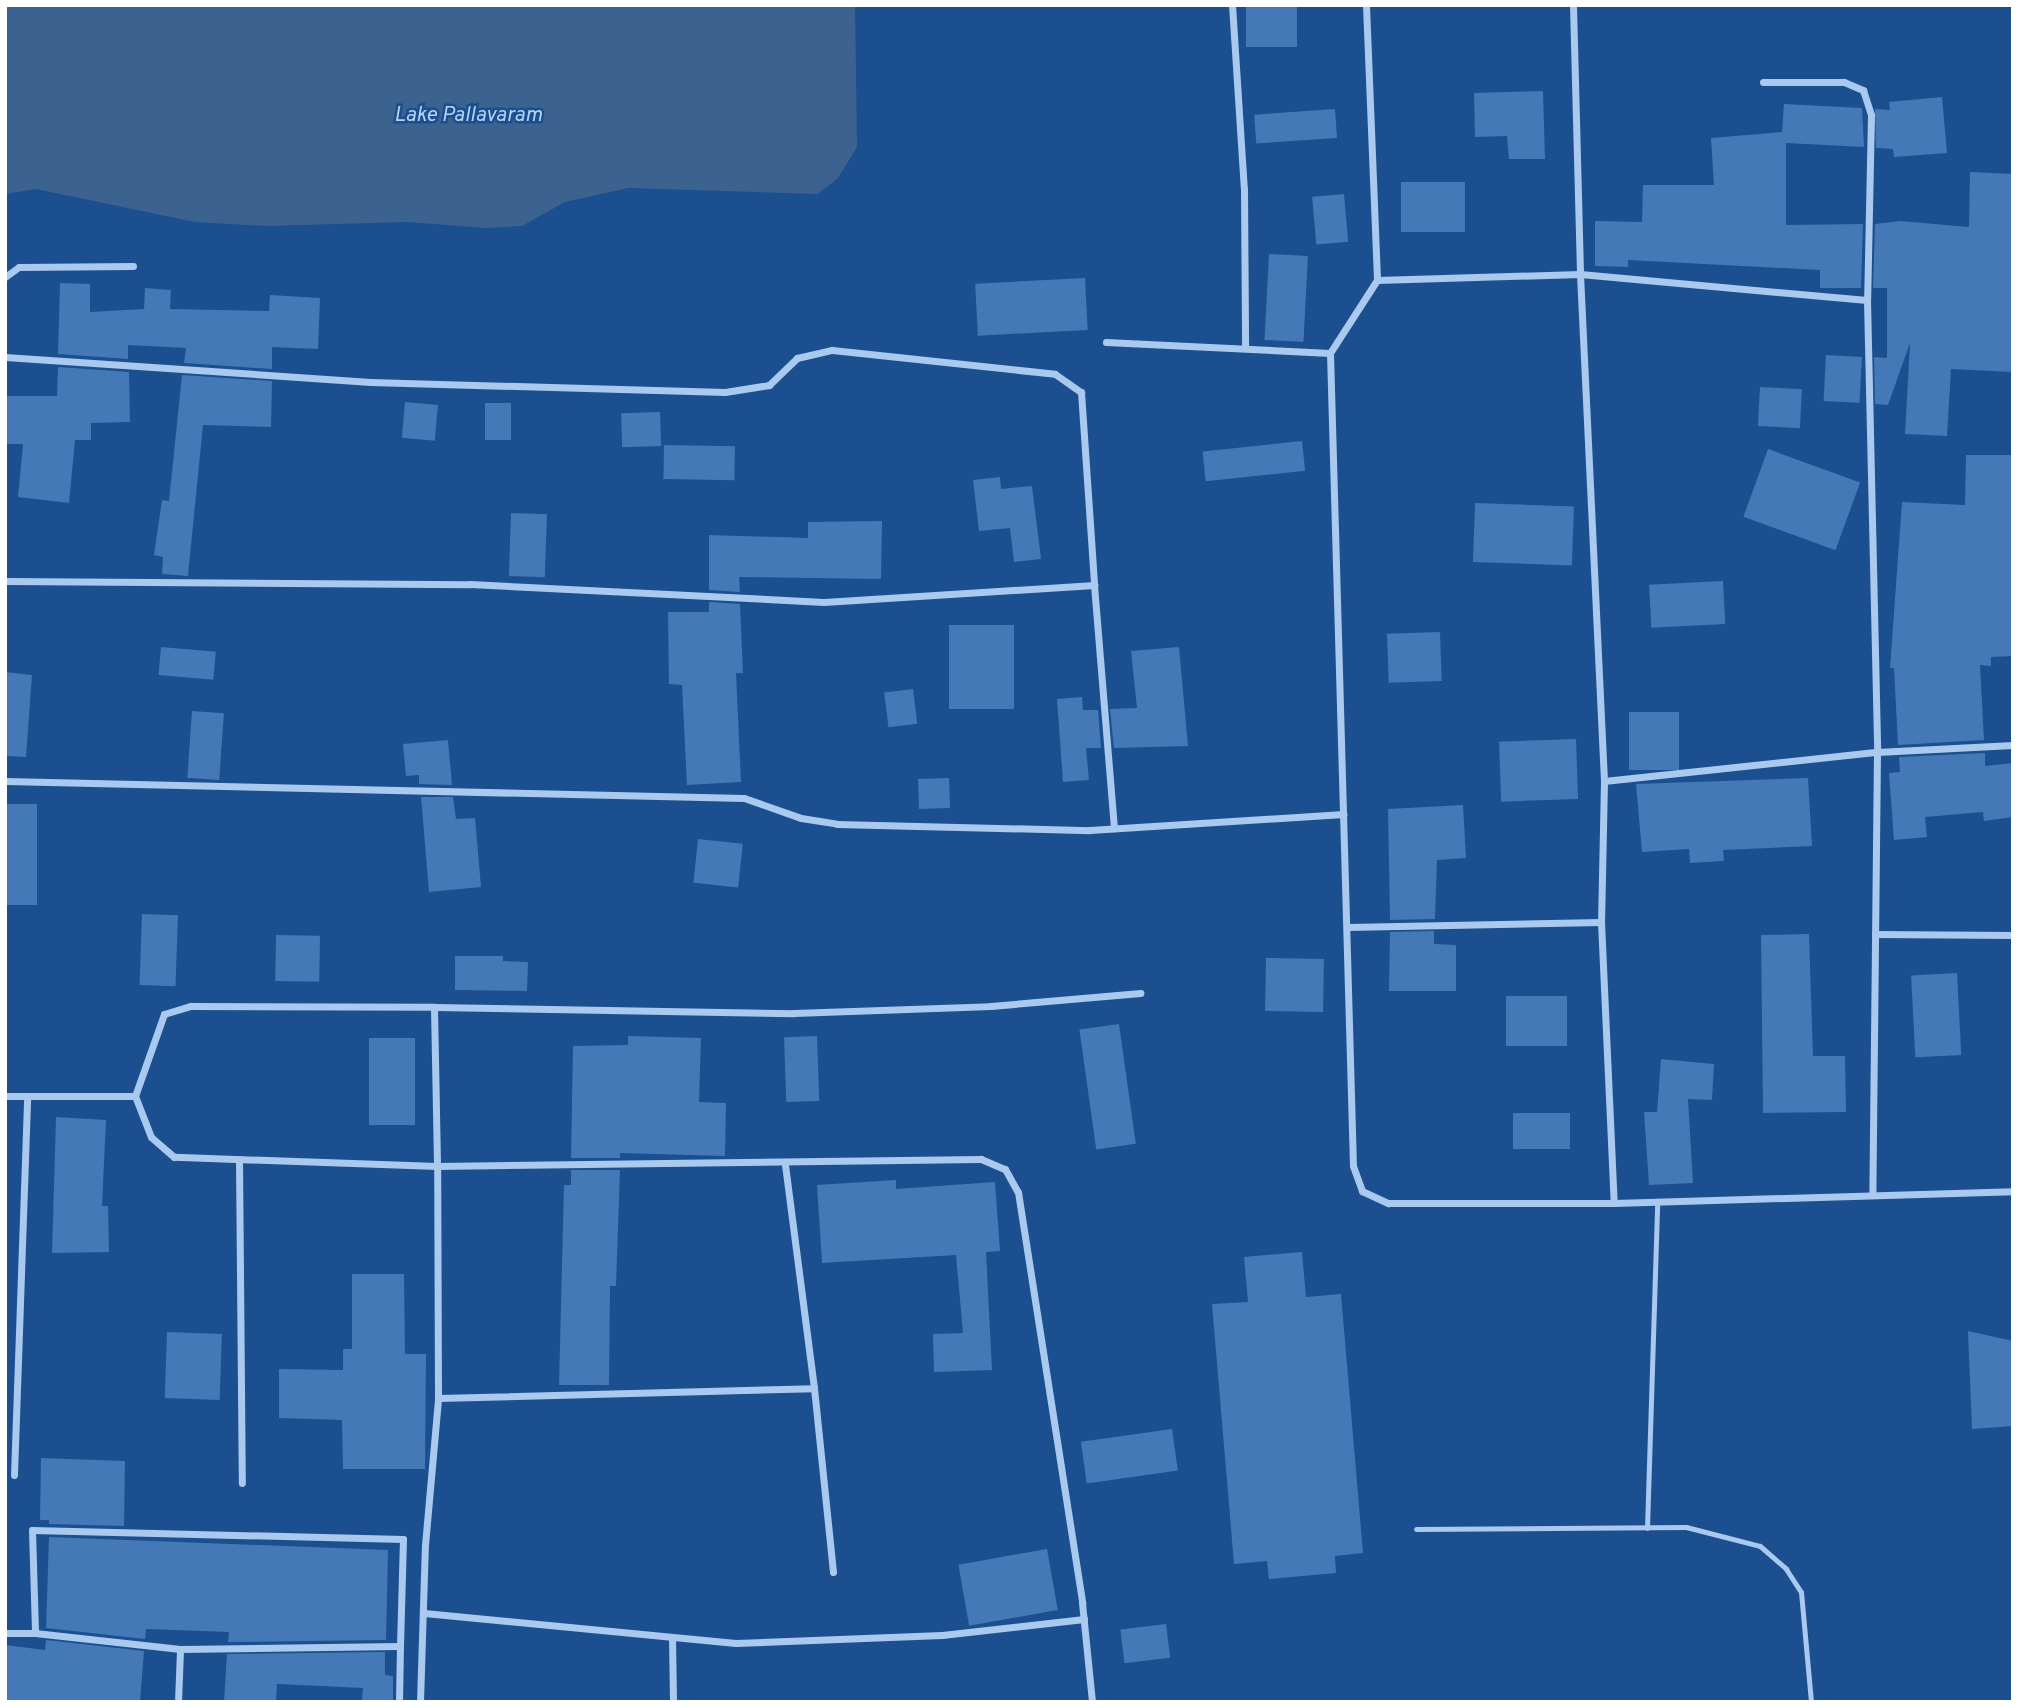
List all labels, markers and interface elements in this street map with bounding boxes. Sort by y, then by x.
water label: Lake Pallavaram [394,103,542,129]

